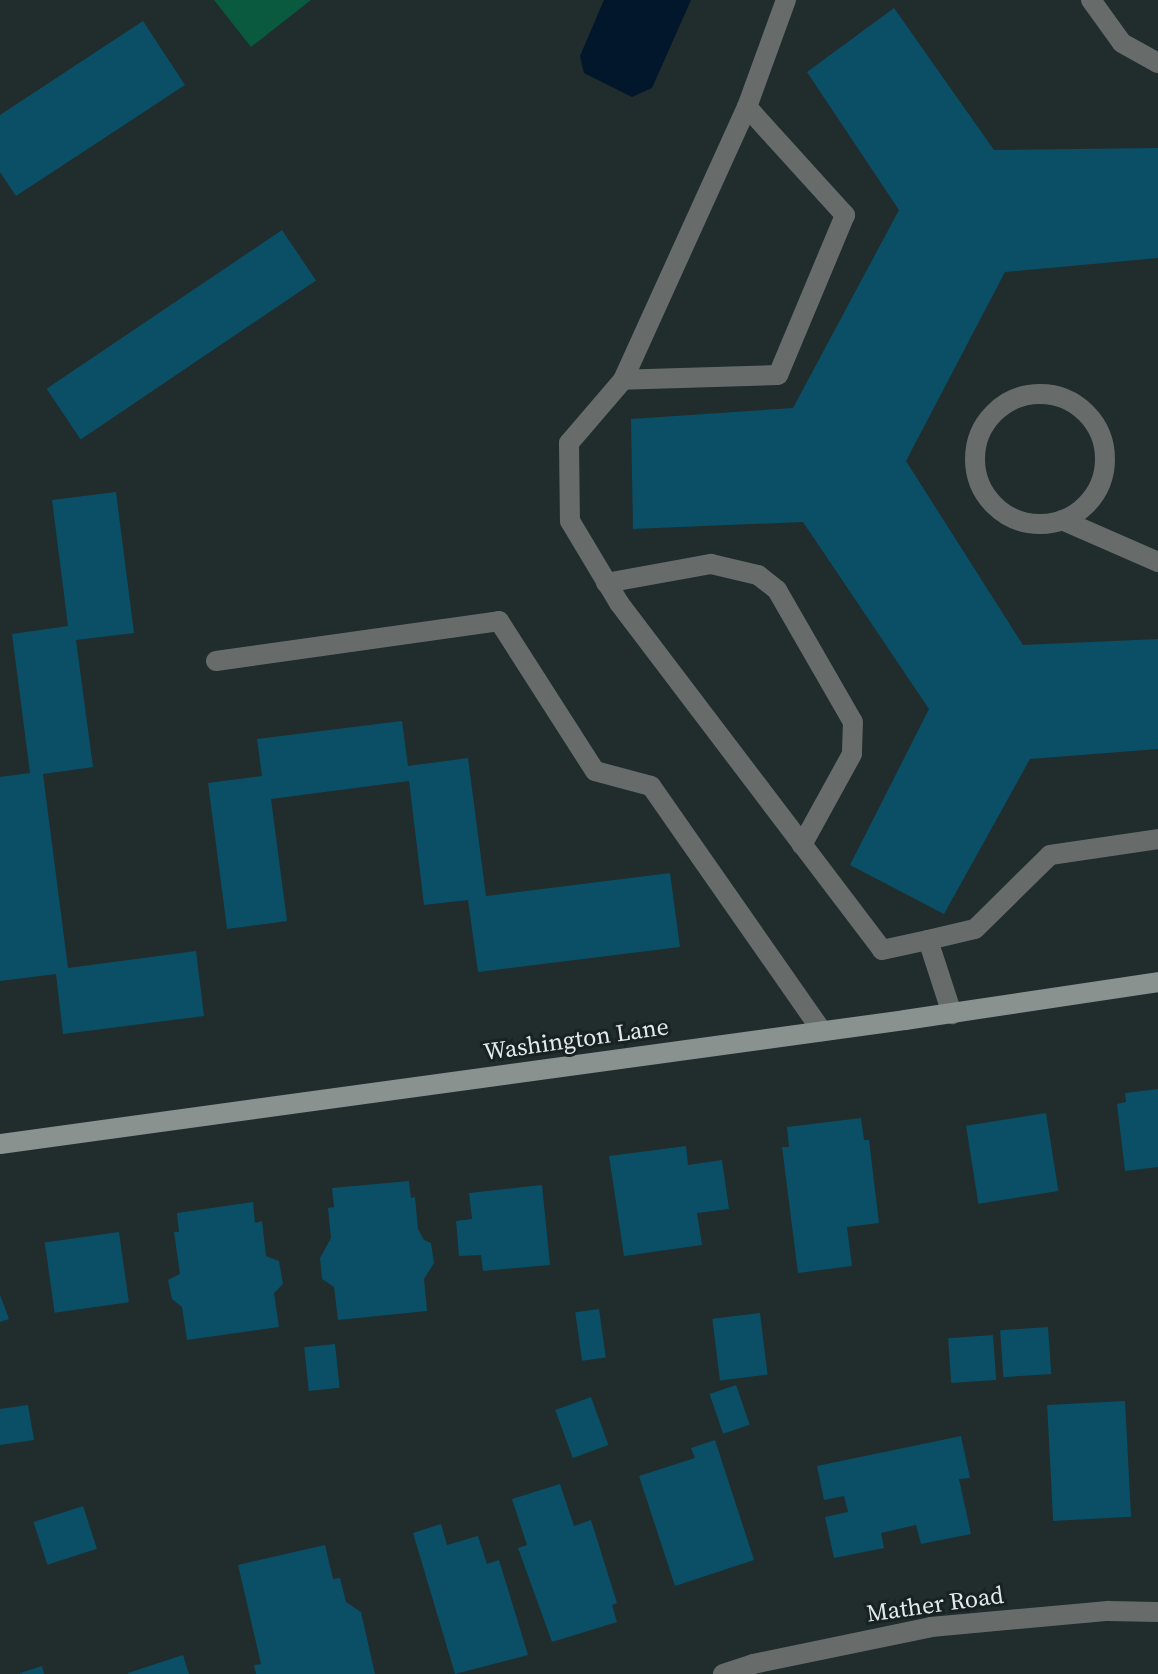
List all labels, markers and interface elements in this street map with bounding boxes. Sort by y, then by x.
street label: Washington Lane [482,1012,670,1066]
street label: Mather Road [865,1580,1005,1628]

